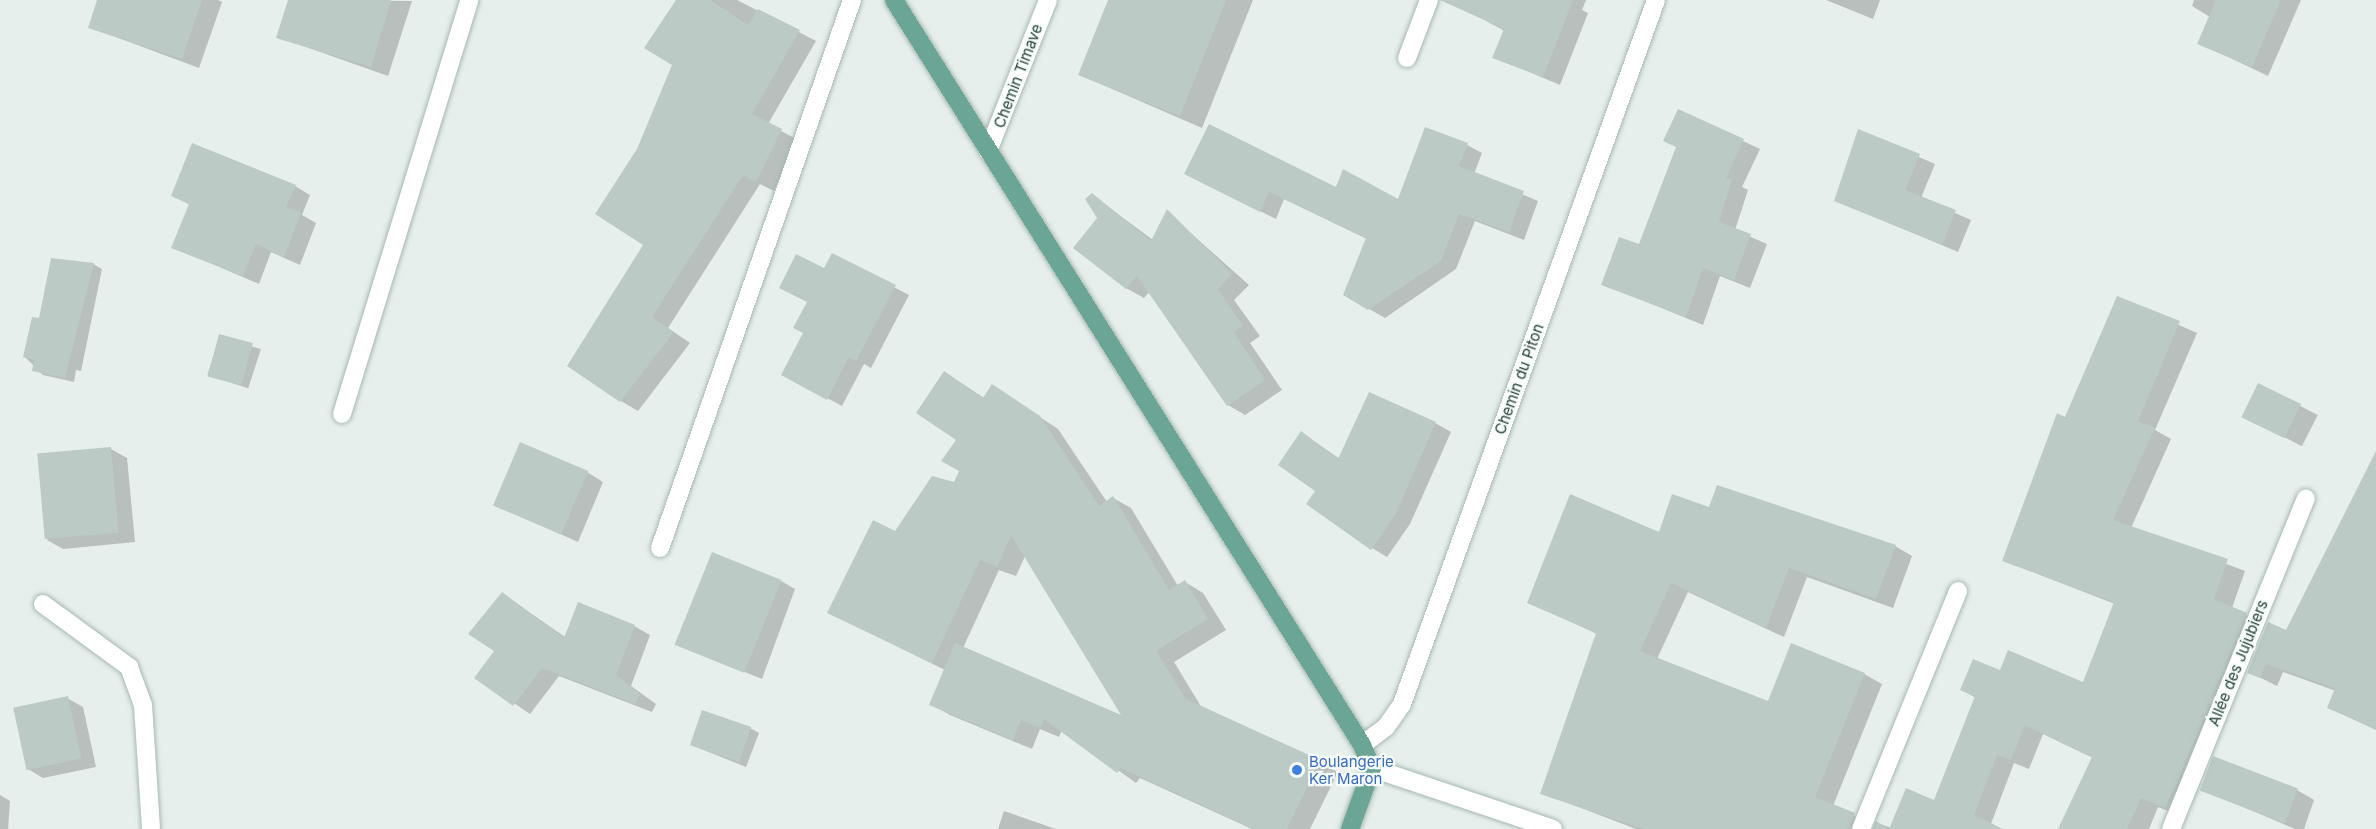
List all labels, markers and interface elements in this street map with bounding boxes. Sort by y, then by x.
street label: Chemin Timave [990,21,1046,131]
street label: Chemin du Piton [1491,321,1547,437]
street label: Allée des Jujubiers [2204,597,2272,729]
place label: Boulangerie Ker Maron [1309,752,1394,787]
marker: Boulangerie Ker Maron [1290,763,1304,777]

